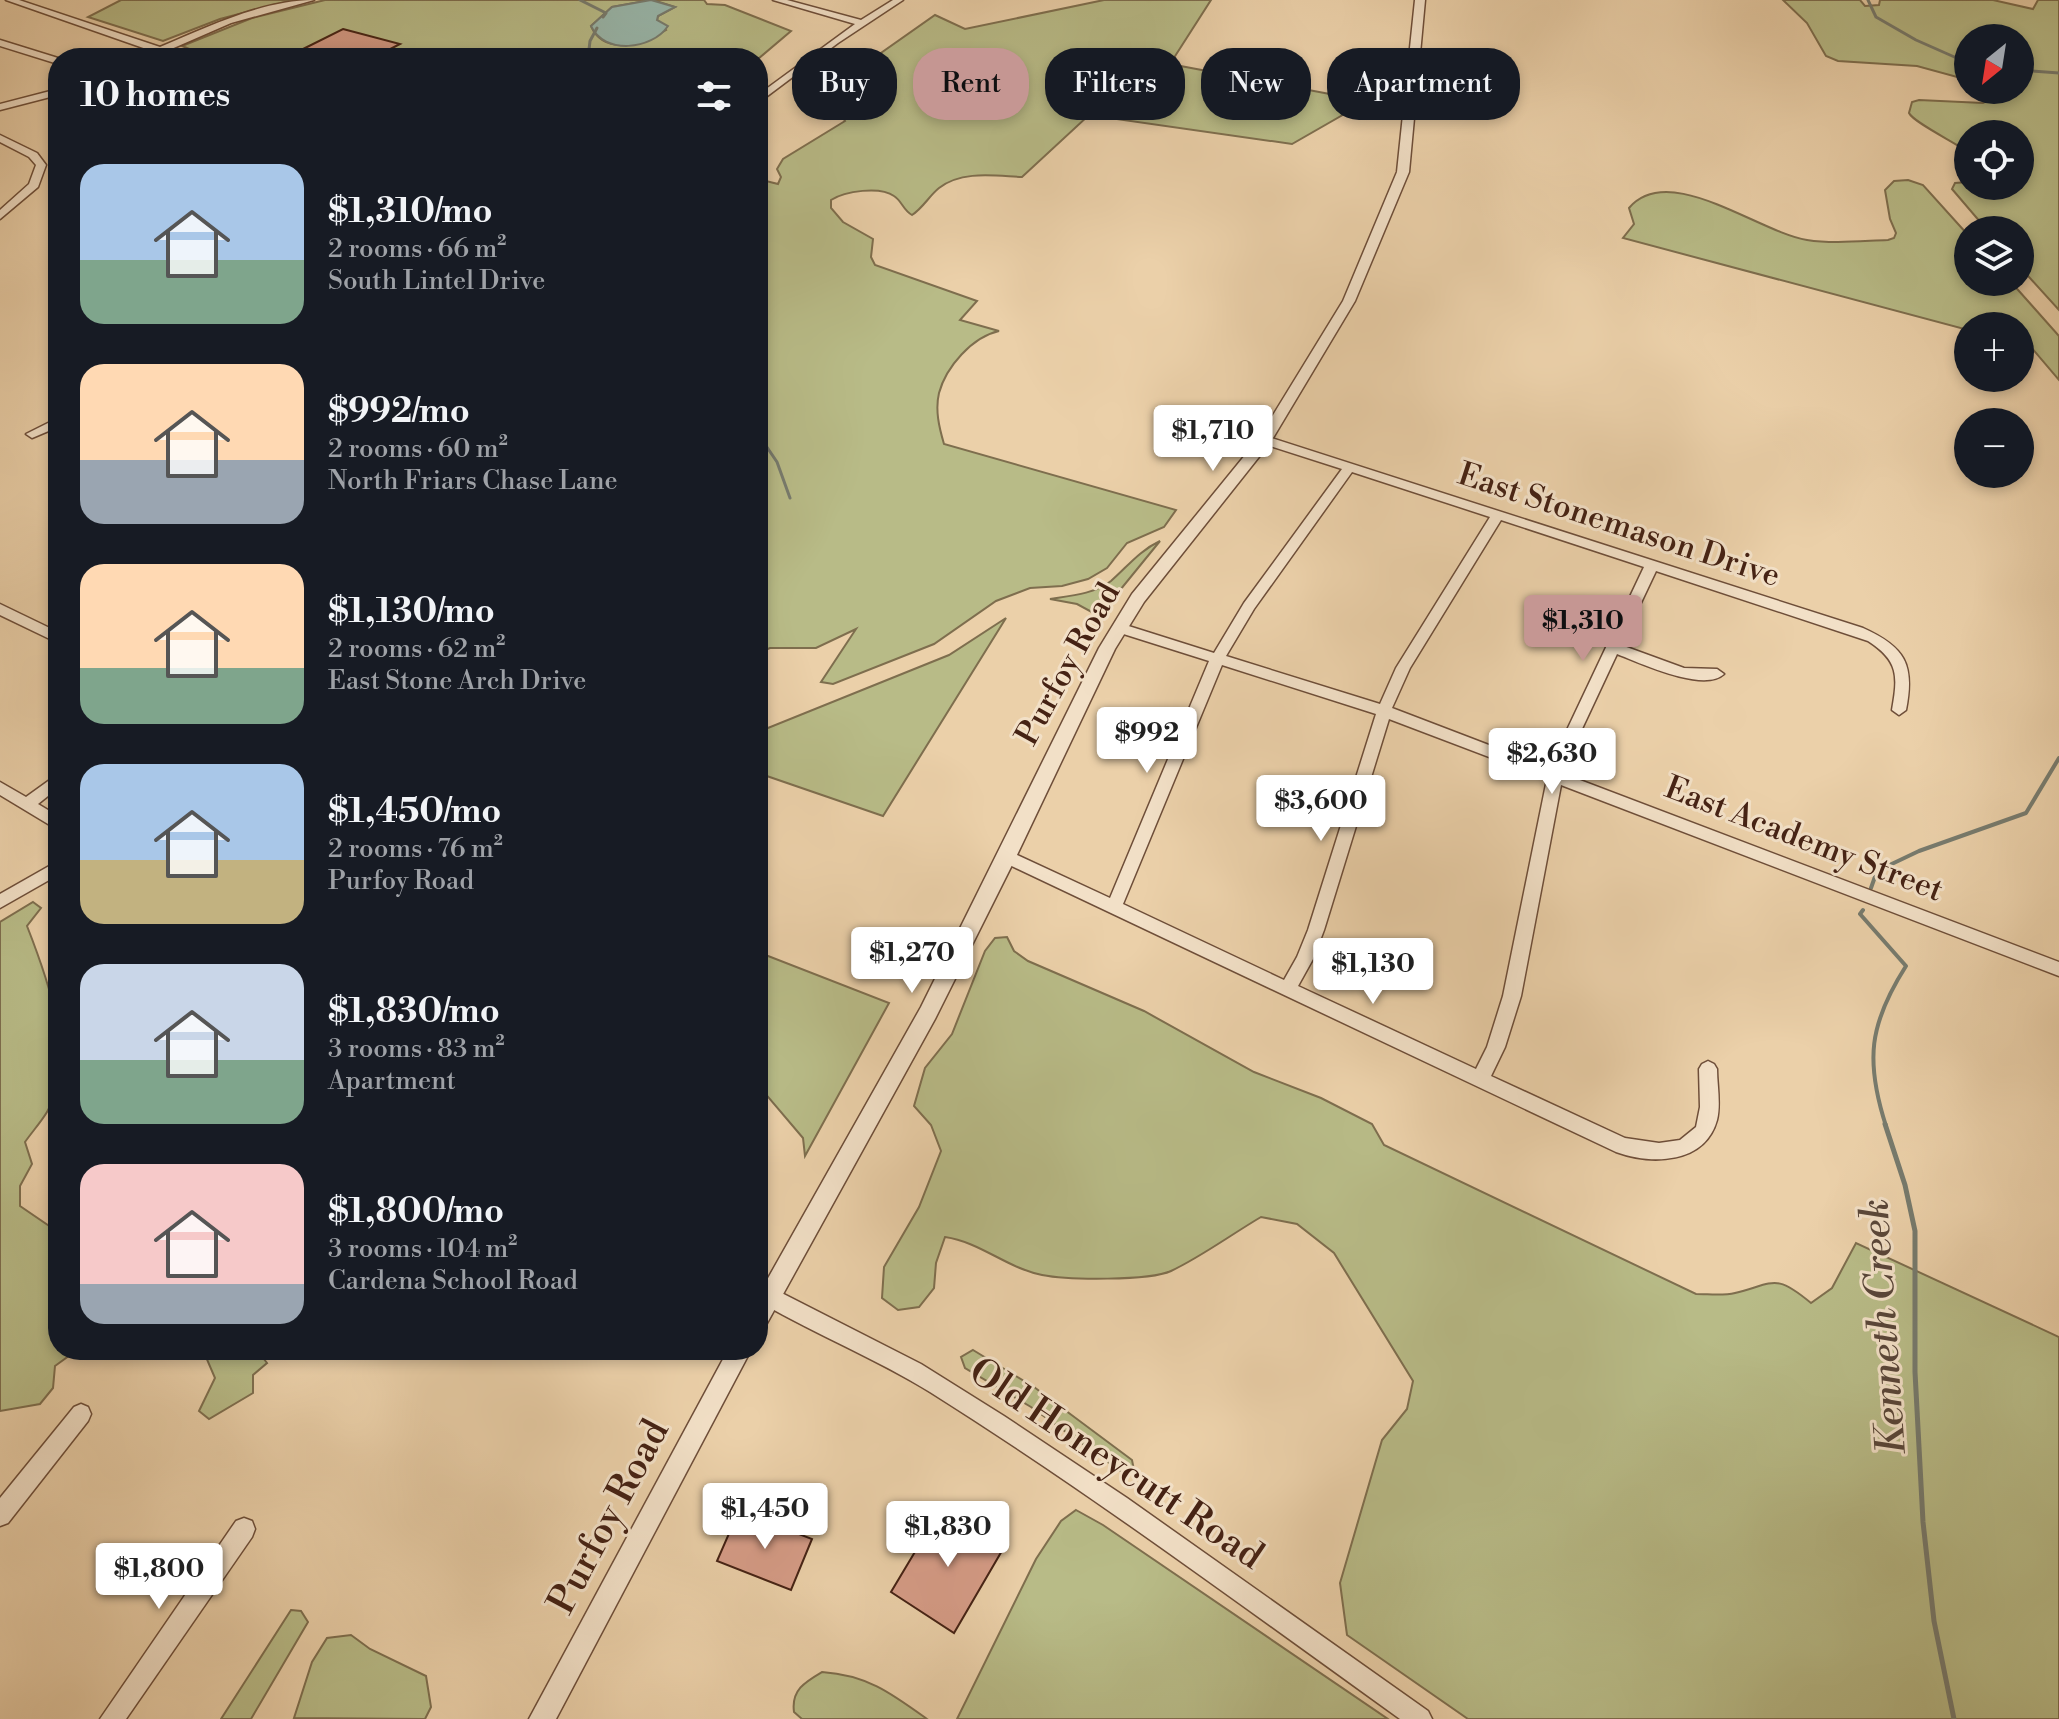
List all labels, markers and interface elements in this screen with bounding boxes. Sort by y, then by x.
north arrow [1954,24,2034,104]
map controls [1954,24,2034,488]
chip: Buy [792,48,897,120]
chip: Rent [913,48,1029,120]
chip: Filters [1045,48,1185,120]
chip: New [1201,48,1311,120]
chip: Apartment [1327,48,1520,120]
icon: filters [692,74,736,118]
text: 10 homes [80,75,230,117]
button: locate [1954,120,2034,200]
text: $1,310/mo [328,191,492,233]
icon: home [144,196,240,292]
button: layers [1954,216,2034,296]
text: 2 rooms · 66 m² [328,233,506,265]
text: South Lintel Drive [328,265,545,297]
button: + [1954,312,2034,392]
text: $992/mo [328,391,470,433]
icon: home [144,396,240,492]
pin: $1,710 [1148,405,1278,473]
button: − [1954,408,2034,488]
text: $1,710 [1172,415,1254,447]
text: 2 rooms · 60 m² [328,433,508,465]
street label: East Stonemason Drive [1453,454,1785,596]
text: North Friars Chase Lane [328,465,618,497]
street label: Purfoy Road [1007,576,1129,752]
text: $1,130/mo [328,591,495,633]
pin: $1,310 [1518,595,1648,663]
icon: home [144,596,240,692]
text: $1,310 [1542,605,1624,637]
text: 2 rooms · 62 m² [328,633,505,665]
text: East Stone Arch Drive [328,665,586,697]
pin: $992 [1100,707,1194,775]
text: $992 [1115,717,1179,749]
pin: $2,630 [1487,728,1617,796]
text: $2,630 [1507,738,1597,770]
street label: East Academy Street [1659,767,1949,911]
pin: $3,600 [1256,775,1386,843]
text: $3,600 [1274,785,1368,817]
text: $1,450/mo [328,791,501,833]
icon: home [144,796,240,892]
text: 2 rooms · 76 m² [328,833,503,865]
text: Purfoy Road [328,865,474,897]
pin: $1,270 [847,927,977,995]
text: $1,270 [869,937,955,969]
pin: $1,130 [1308,938,1438,1006]
text: $1,130 [1331,948,1415,980]
text: $1,830/mo [328,991,500,1033]
icon: home [144,996,240,1092]
text: 3 rooms · 83 m² [328,1033,505,1065]
text: Apartment [328,1065,456,1097]
text: $1,800/mo [328,1191,504,1233]
icon: home [144,1196,240,1292]
water label: Kenneth Creek [1850,1197,1918,1457]
text: 3 rooms · 104 m² [328,1233,517,1265]
text: Cardena School Road [328,1265,578,1297]
street label: Old Honeycutt Road [960,1348,1273,1580]
street label: Purfoy Road [538,1411,680,1622]
pin: $1,450 [700,1483,830,1551]
text: $1,450 [721,1493,809,1525]
pin: $1,830 [883,1501,1013,1569]
text: $1,830 [904,1511,992,1543]
pin: $1,800 [94,1543,224,1611]
text: $1,800 [114,1553,204,1585]

